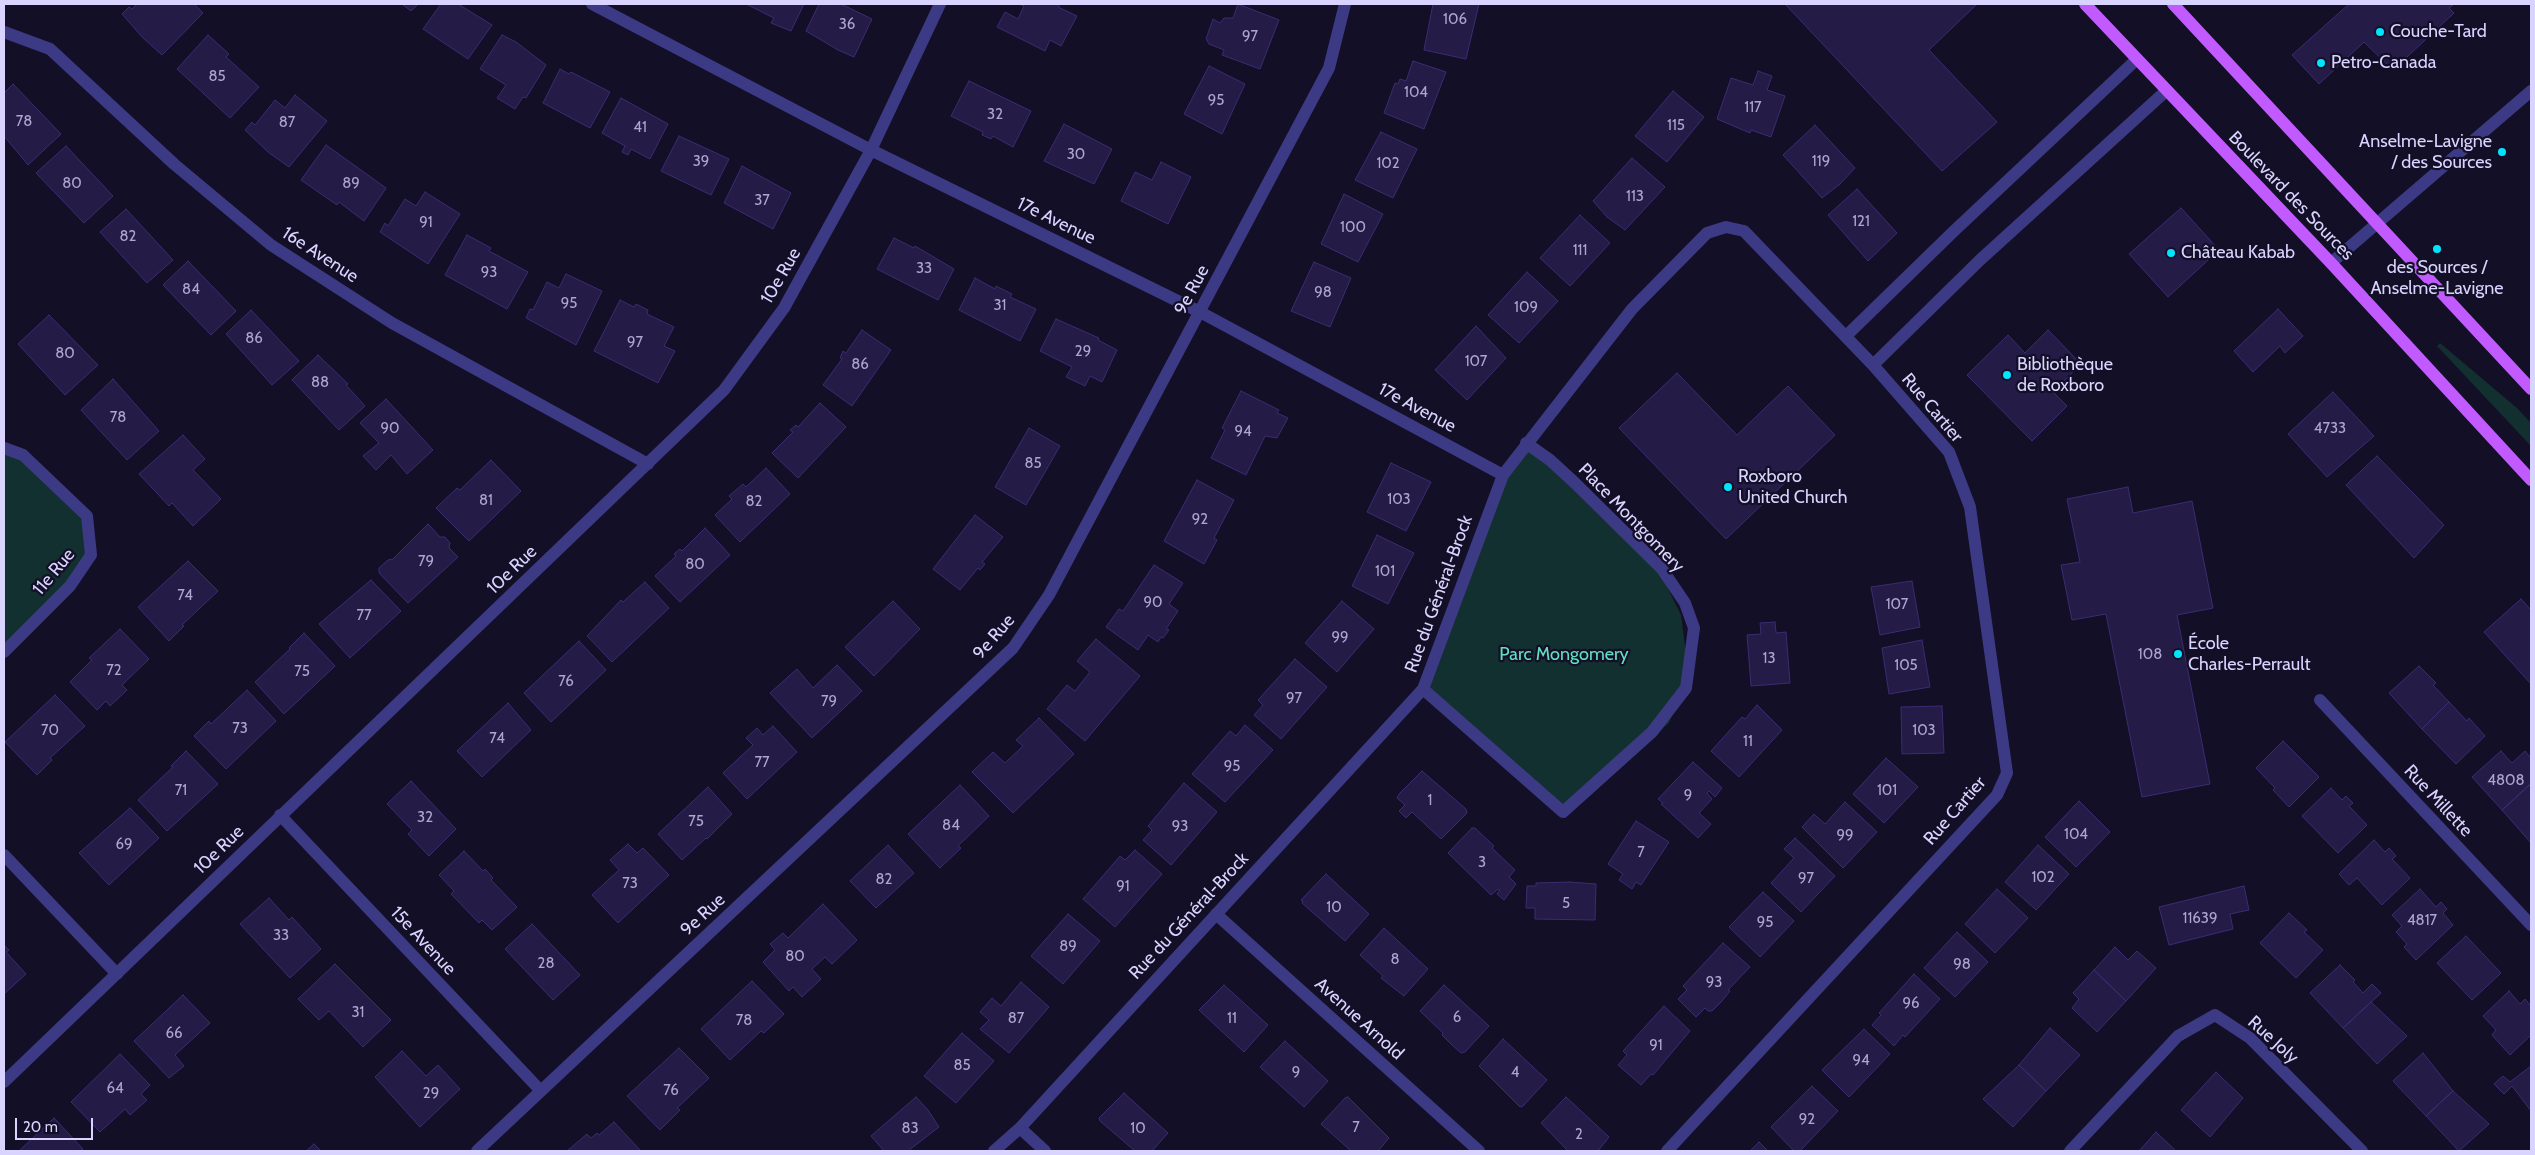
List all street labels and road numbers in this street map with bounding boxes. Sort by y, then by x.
street label: Boulevard des Sources [2224,127,2358,265]
street label: 17e Avenue [1013,193,1099,249]
street label: 16e Avenue [278,222,362,288]
street label: 10e Rue [756,244,806,308]
street label: 9e Rue [1170,262,1214,318]
street label: Rue Cartier [1897,369,1967,447]
street label: 17e Avenue [1375,379,1459,437]
street label: Place Montgomery [1573,459,1689,577]
street label: Rue du Général-Brock [1401,512,1477,676]
street label: 10e Rue [483,541,541,599]
street label: 11e Rue [28,544,80,600]
street label: 9e Rue [969,610,1019,664]
street label: Rue Millette [2399,761,2477,841]
street label: Rue Cartier [1919,772,1991,850]
street label: 10e Rue [190,821,248,879]
street label: Rue du Général-Brock [1125,848,1253,984]
street label: 9e Rue [676,889,730,941]
street label: 15e Avenue [386,902,460,980]
street label: Avenue Arnold [1310,973,1408,1065]
street label: Rue Joly [2243,1012,2303,1068]

